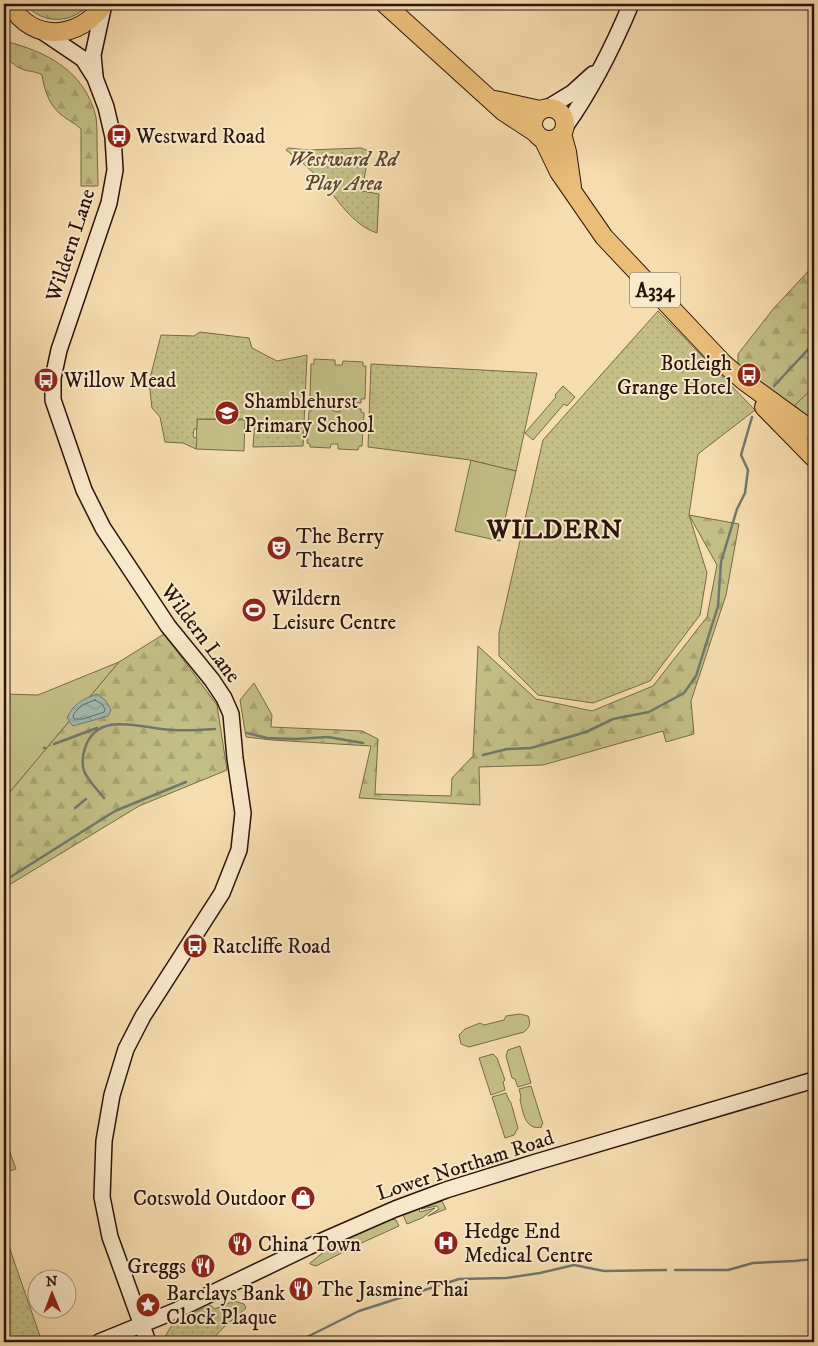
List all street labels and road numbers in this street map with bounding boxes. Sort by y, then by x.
street label: Wildern Lane [40,185,101,306]
road number: A334 [630,272,680,308]
street label: Wildern Lane [154,578,246,688]
street label: Lower Northam Road [373,1125,558,1207]

